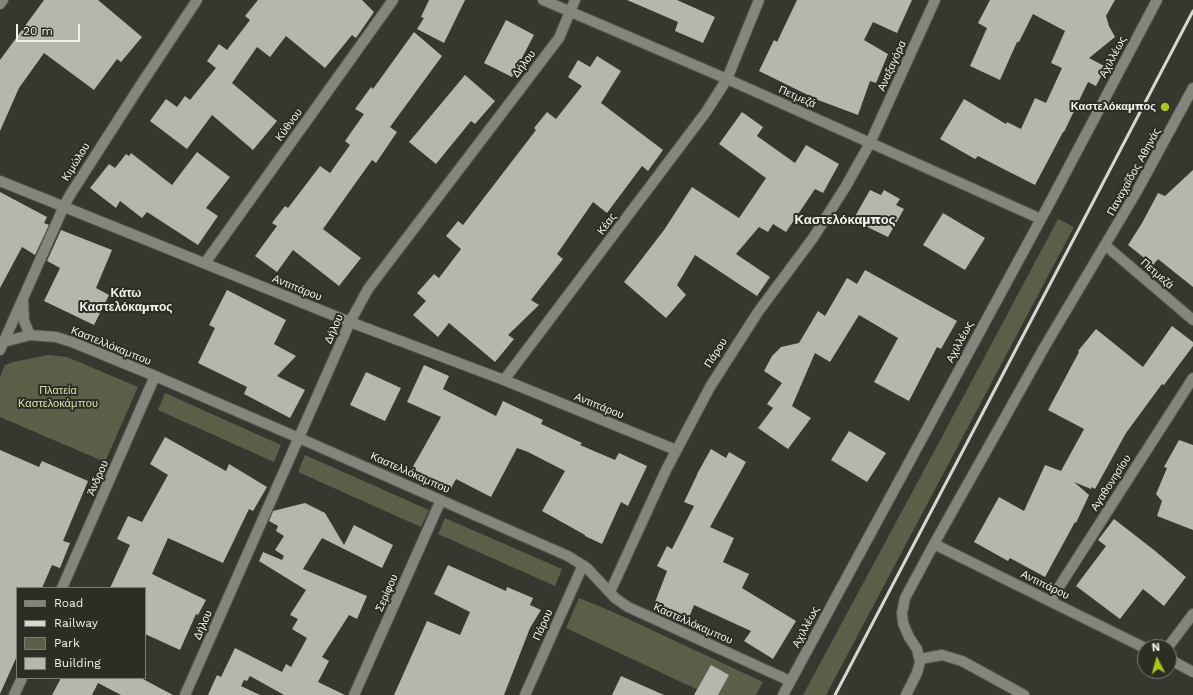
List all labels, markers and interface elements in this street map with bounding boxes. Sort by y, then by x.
scale bar [18,16,82,42]
text: 20 m [23,24,53,38]
street label: Αχιλλέως [1097,34,1129,80]
street label: Αναξαγόρα [875,39,909,93]
street label: Δήλου [509,48,539,80]
street label: Πετμεζά [776,83,818,111]
place label: Καστελόκαμπος [1071,100,1156,114]
marker: Καστελόκαμπος [1159,101,1171,113]
street label: Κύθνου [273,106,305,144]
street label: Παναχαΐδος Αθηνάς [1104,126,1164,218]
street label: Κιμώλου [59,140,93,184]
street label: Κέας [595,210,619,238]
district label: Καστελόκαμπος [795,212,895,228]
street label: Πετμεζά [1138,256,1176,292]
street label: Αντιπάρου [270,272,324,304]
district label: Κάτω Καστελόκαμπος [79,286,173,314]
street label: Δήλου [322,312,346,346]
street label: Αχιλλέως [944,319,976,365]
street label: Καστελλόκαμπου [69,324,153,368]
street label: Πάρου [702,336,730,370]
park label: Πλατεία Καστελοκάμπου [18,384,98,410]
street label: Αντιπάρου [572,390,626,422]
street label: Καστελλόκαμπου [368,450,452,496]
street label: Αγαθονησίου [1088,452,1134,514]
street label: Άνδρου [84,458,112,498]
street label: Αντιπάρου [1019,568,1071,602]
street label: Σερίφου [373,572,401,614]
legend [16,587,146,679]
text: Road [54,596,83,610]
street label: Καστελλόκαμπου [651,601,735,647]
street label: Αχιλλέως [790,604,822,650]
street label: Πάρου [530,607,556,643]
street label: Δήλου [191,608,215,642]
text: Railway [54,616,98,630]
text: Park [54,636,80,650]
north arrow [1137,639,1177,679]
text: N [1151,641,1161,654]
text: Building [54,656,101,670]

